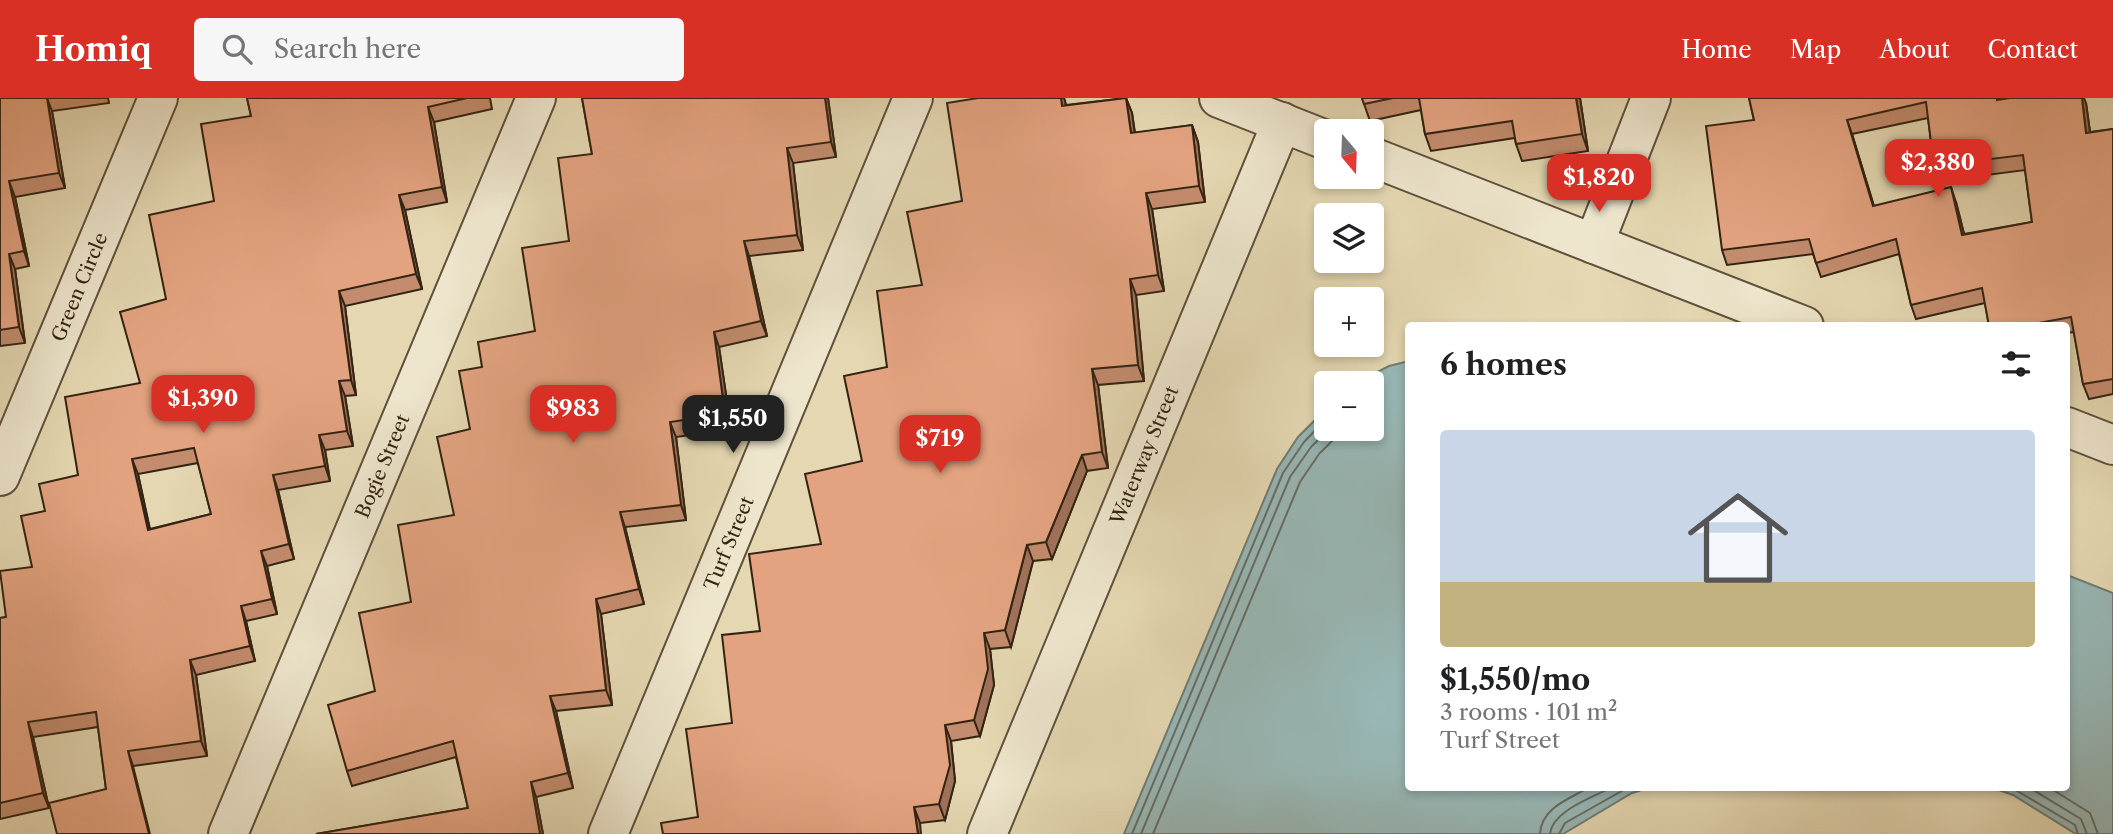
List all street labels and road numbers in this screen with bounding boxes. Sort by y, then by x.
street label: Green Circle [46,229,112,345]
street label: Waterway Street [1105,382,1183,529]
street label: Bogie Street [350,410,414,521]
street label: Turf Street [699,493,758,593]

